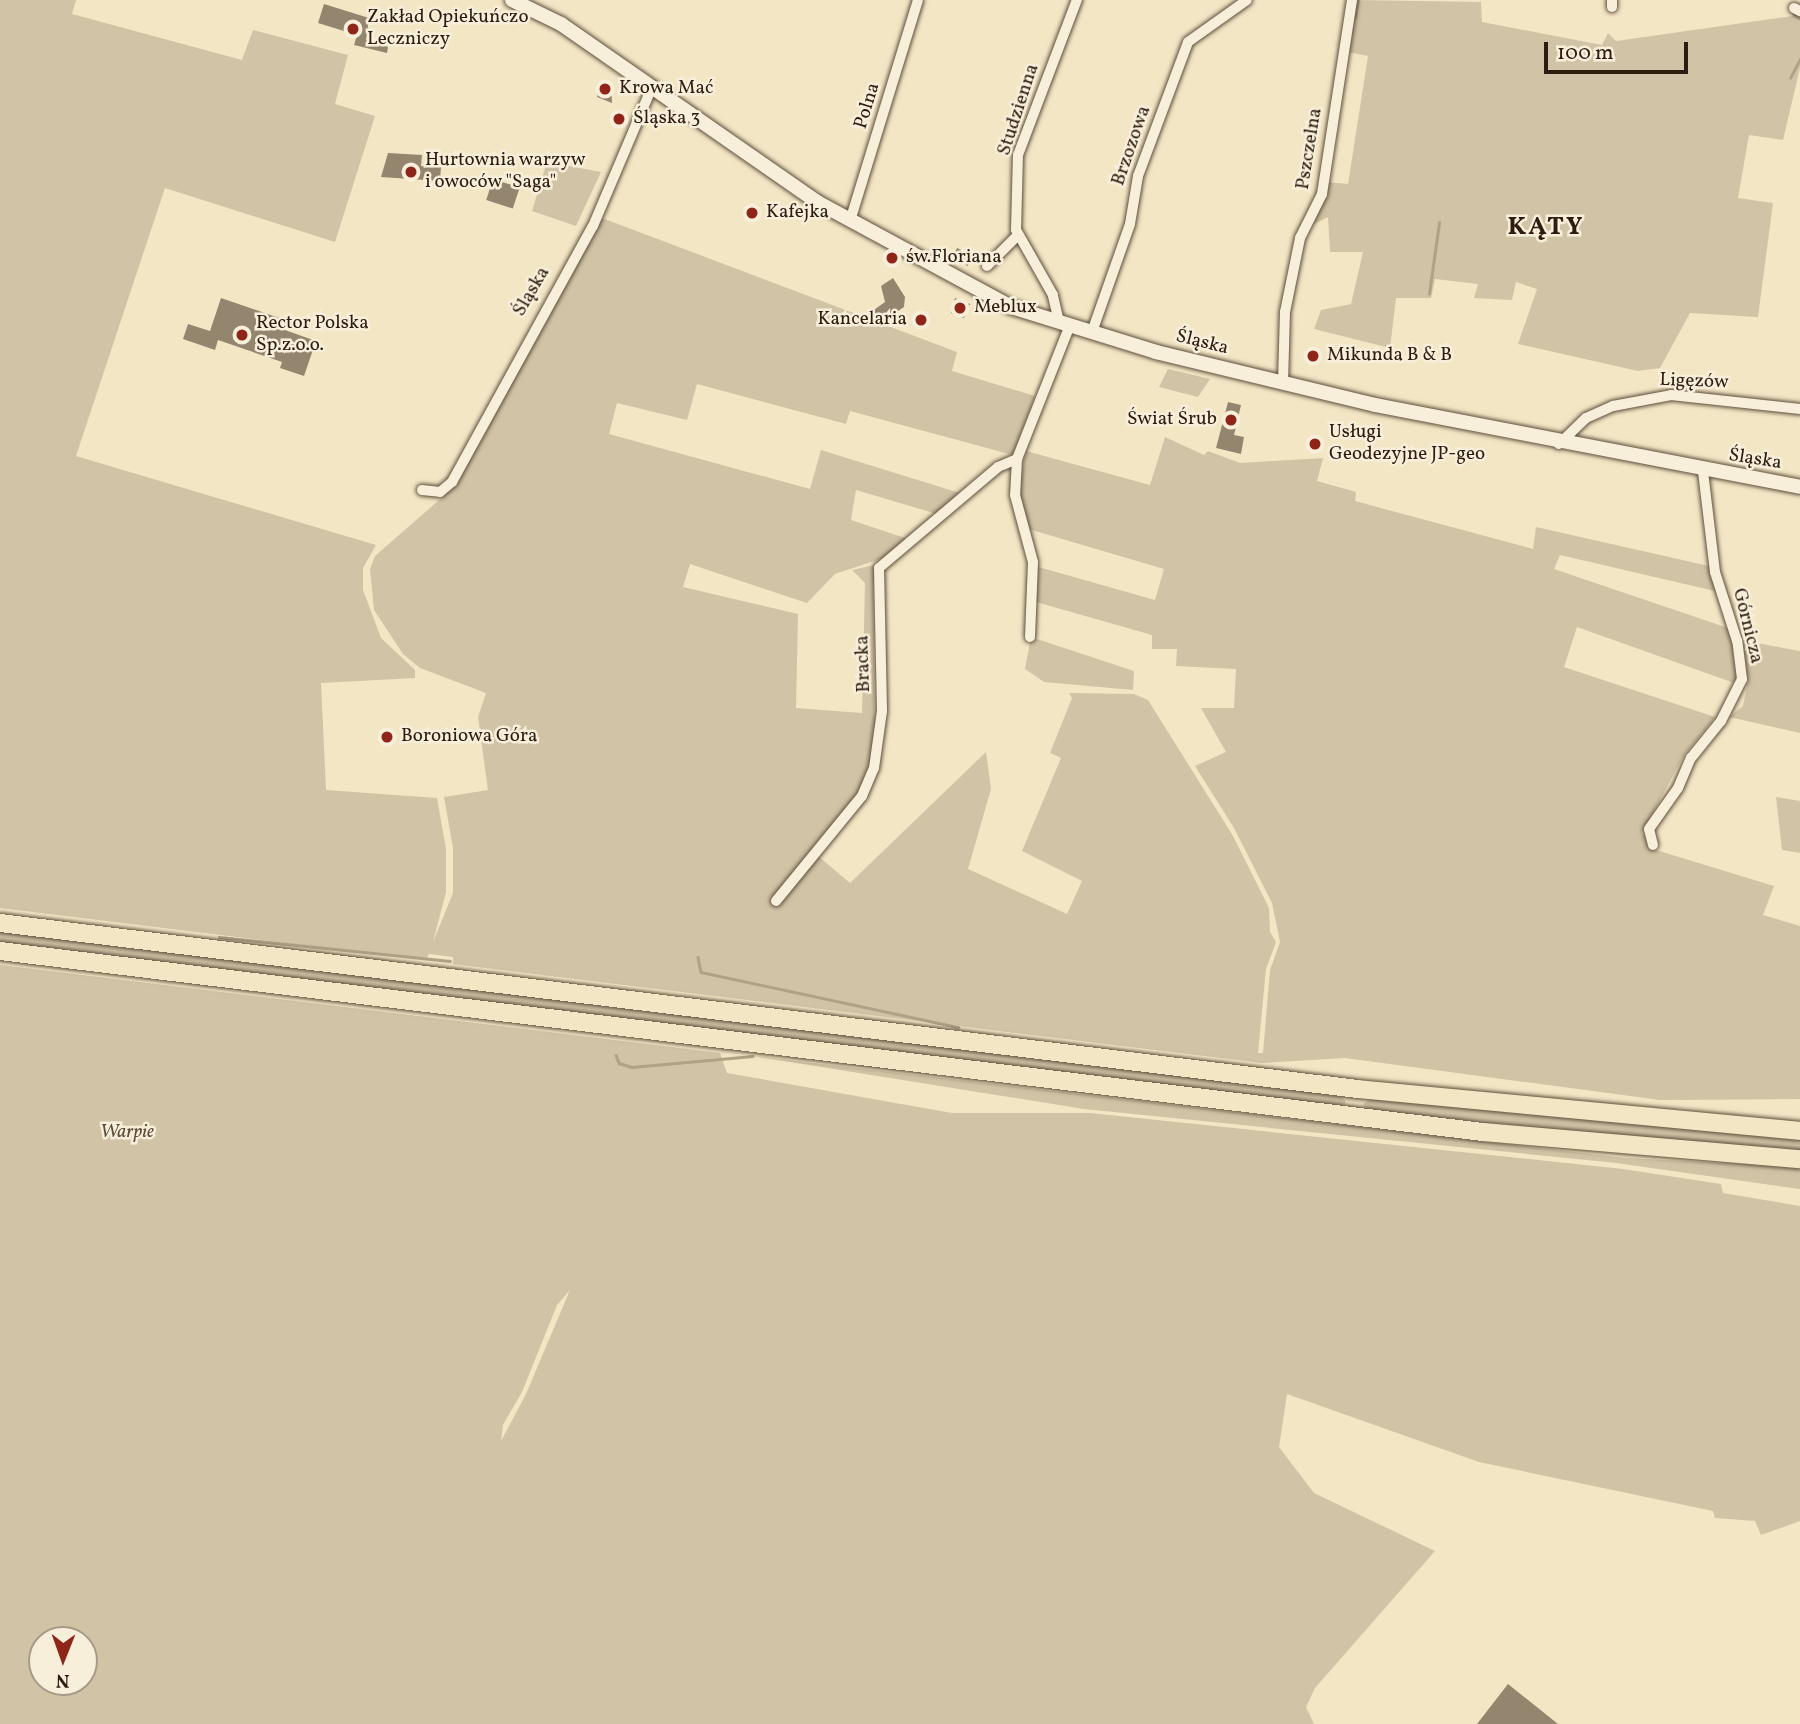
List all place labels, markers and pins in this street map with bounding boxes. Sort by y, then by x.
place label: Zakład Opiekuńczo Leczniczy [367,7,528,51]
marker: Zakład Opiekuńczo Leczniczy [345,21,361,37]
place label: Krowa Mać [619,78,713,100]
marker: Krowa Mać [597,81,613,97]
place label: Śląska 3 [633,108,700,130]
marker: Śląska 3 [611,111,627,127]
place label: Hurtownia warzyw i owoców "Saga" [425,150,586,194]
marker: Hurtownia warzyw i owoców "Saga" [403,164,419,180]
place label: Kafejka [766,202,829,224]
marker: Kafejka [744,205,760,221]
place label: św.Floriana [906,247,1002,269]
marker: św.Floriana [884,250,900,266]
place label: Meblux [974,297,1037,319]
marker: Meblux [952,300,968,316]
place label: Kancelaria [818,309,907,331]
marker: Kancelaria [913,312,929,328]
place label: Rector Polska Sp.z.o.o. [256,313,369,357]
marker: Rector Polska Sp.z.o.o. [234,327,250,343]
place label: Mikunda B & B [1327,345,1452,367]
marker: Mikunda B & B [1305,348,1321,364]
place label: Świat Śrub [1127,409,1217,431]
marker: Świat Śrub [1223,412,1239,428]
place label: Usługi Geodezyjne JP-geo [1329,422,1485,466]
marker: Usługi Geodezyjne JP-geo [1307,436,1323,452]
place label: Boroniowa Góra [401,726,537,748]
marker: Boroniowa Góra [379,729,395,745]

